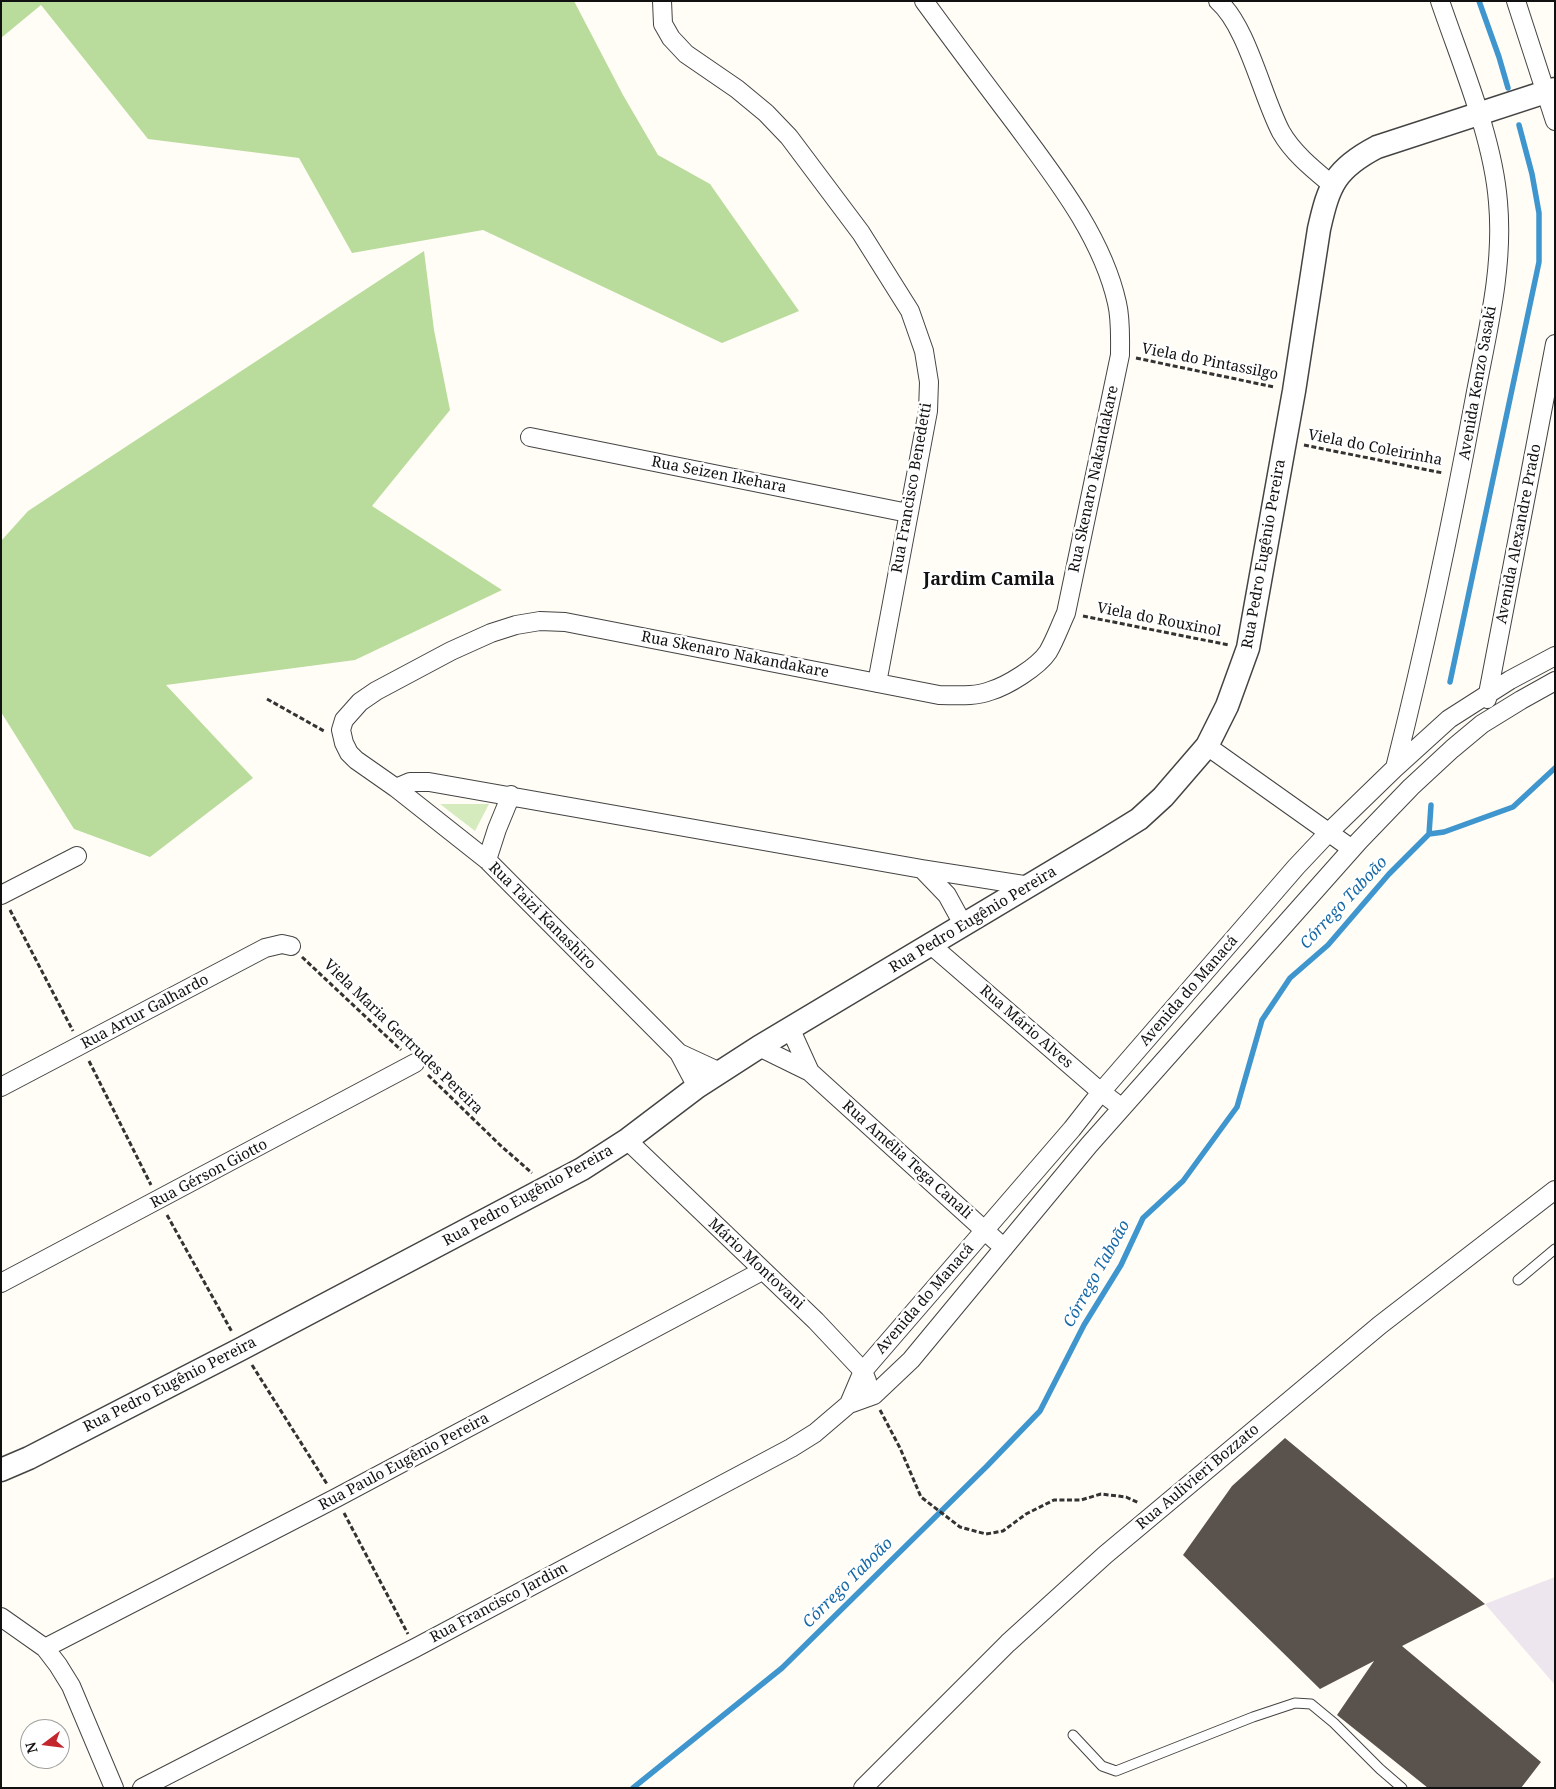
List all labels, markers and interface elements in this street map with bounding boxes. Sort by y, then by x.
street label: Avenida Kenzo Sasaki [1456,305,1500,461]
street label: Viela do Pintassilgo [1140,340,1280,384]
street label: Rua Skenaro Nakandakare [1065,384,1123,574]
street label: Rua Francisco Benedetti [888,402,936,574]
street label: Viela do Coleirinha [1306,426,1444,470]
street label: Avenida Alexandre Prado [1493,443,1545,625]
street label: Rua Seizen Ikehara [650,453,788,497]
street label: Rua Pedro Eugênio Pereira [1238,458,1290,650]
district label: Jardim Camila [923,569,1055,591]
street label: Viela do Rouxinol [1095,599,1223,641]
street label: Rua Skenaro Nakandakare [640,628,830,682]
water label: Córrego Taboão [1296,853,1392,953]
street label: Rua Taizi Kanashiro [485,859,599,973]
street label: Rua Pedro Eugênio Pereira [886,863,1060,977]
street label: Avenida do Manacá [1136,932,1242,1050]
street label: Viela Maria Gertrudes Pereira [320,956,486,1118]
street label: Rua Artur Galhardo [78,971,212,1053]
street label: Rua Mário Alves [976,982,1076,1072]
street label: Rua Amélia Tega Canali [838,1097,976,1223]
street label: Rua Gérson Giotto [147,1136,271,1212]
street label: Rua Pedro Eugênio Pereira [440,1142,616,1250]
street label: Mário Montovani [704,1215,808,1313]
water label: Córrego Taboão [1060,1217,1134,1331]
street label: Avenida do Manacá [872,1240,978,1358]
street label: Rua Pedro Eugênio Pereira [80,1333,260,1437]
street label: Rua Paulo Eugênio Pereira [316,1409,492,1515]
street label: Rua Aulivieri Bozzato [1133,1420,1263,1534]
water label: Córrego Taboão [799,1534,897,1632]
street label: Rua Francisco Jardim [427,1559,571,1647]
north arrow [20,1719,70,1769]
text: N [20,1740,42,1756]

